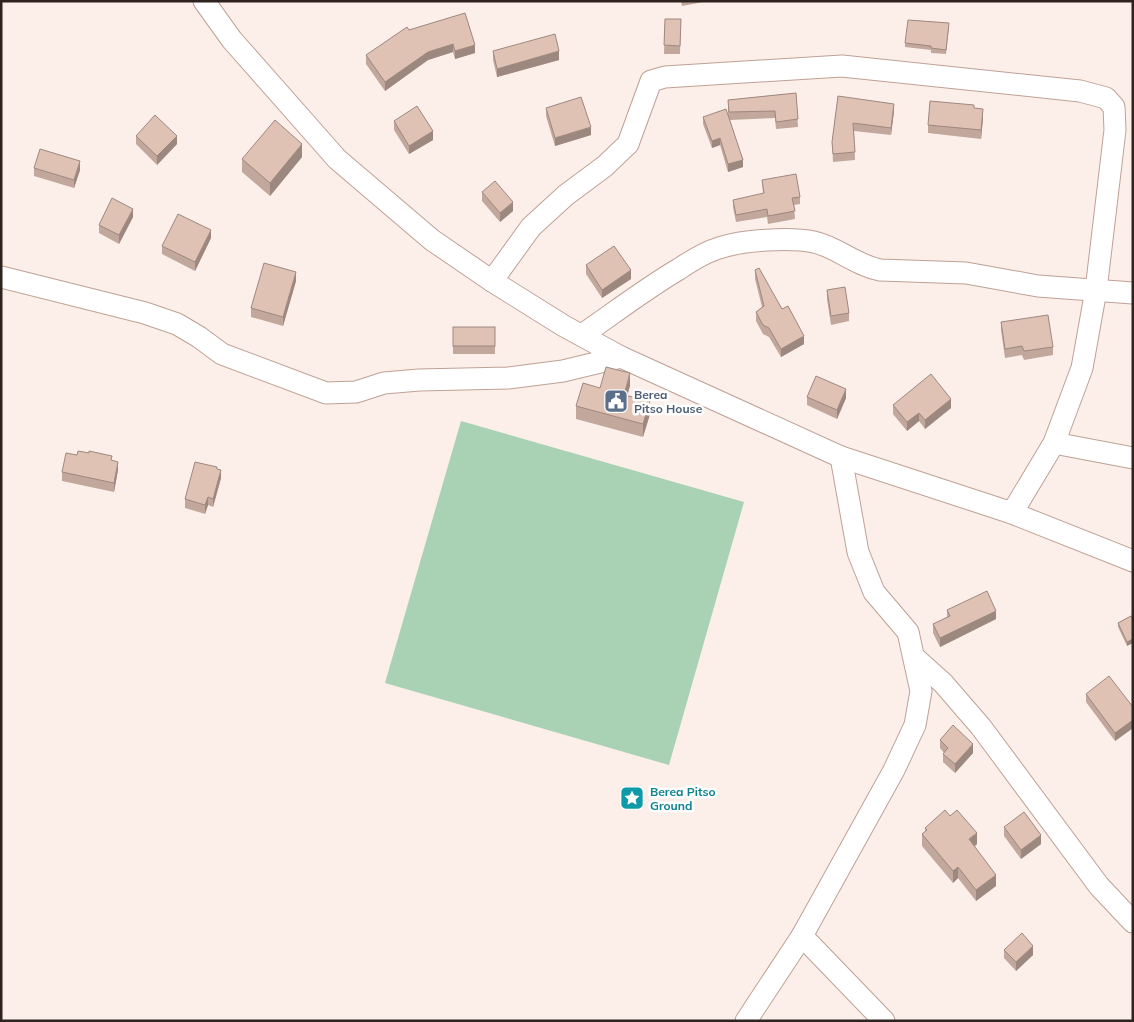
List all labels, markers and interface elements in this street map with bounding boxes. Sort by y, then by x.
place label: Berea Pitso House [634,387,703,416]
public building icon: Berea Pitso House [603,388,629,414]
place label: Berea Pitso Ground [650,784,716,813]
place icon: Berea Pitso Ground [619,785,645,811]

